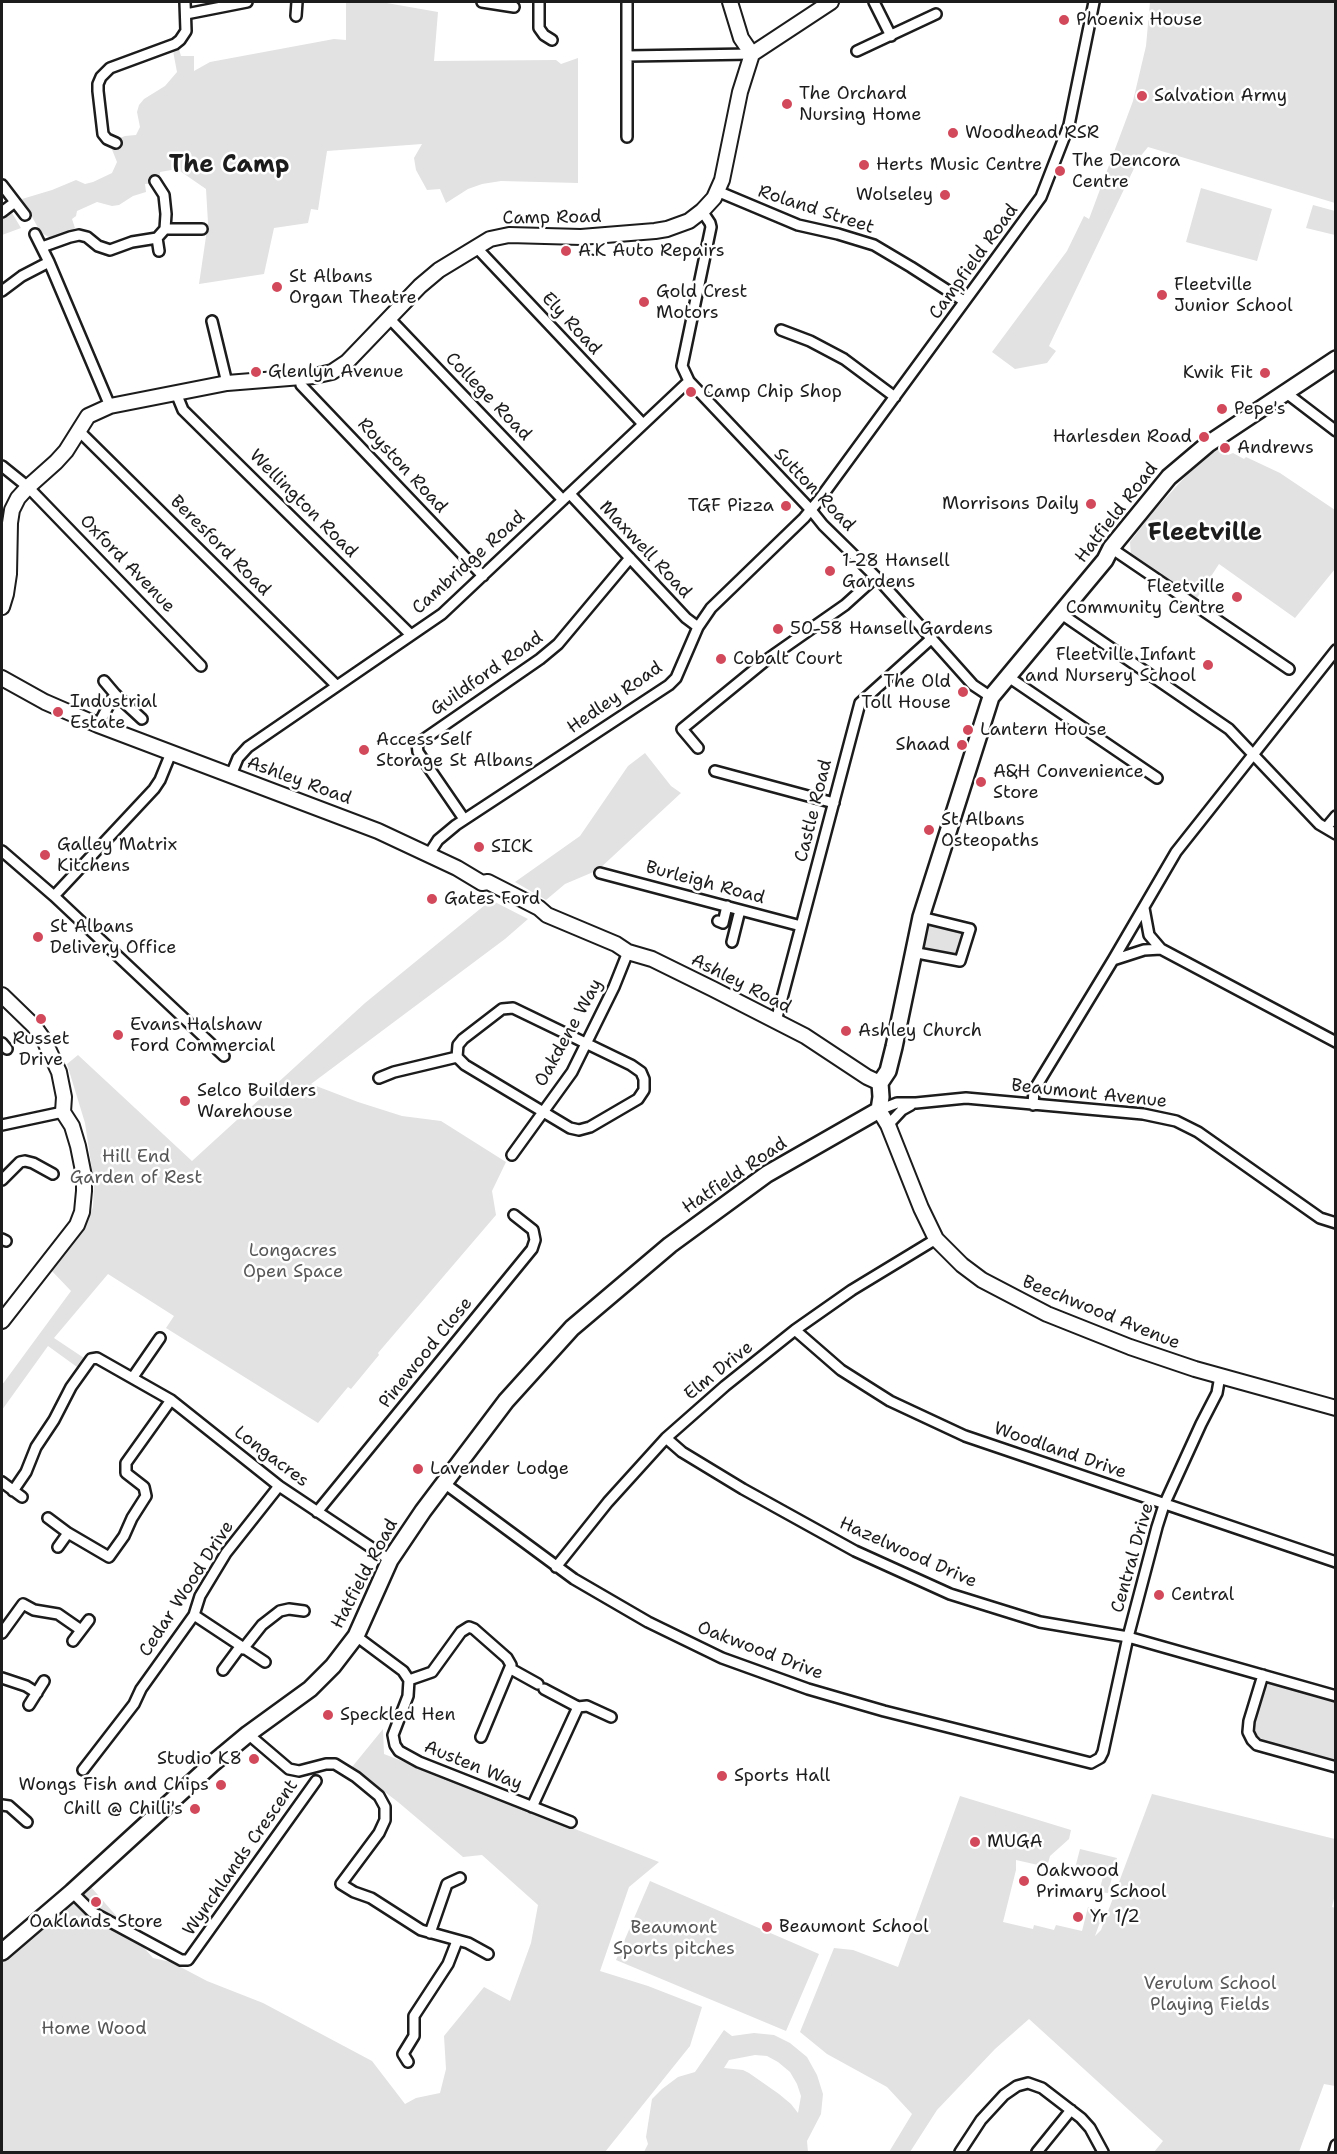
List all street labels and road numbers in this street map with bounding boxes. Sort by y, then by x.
street label: Roland Street [755,181,877,239]
street label: Campfield Road [925,200,1023,324]
street label: Camp Road [502,206,602,230]
street label: Ely Road [537,288,605,360]
street label: College Road [440,348,536,446]
street label: Royston Road [353,414,451,518]
street label: Sutton Road [769,444,859,536]
street label: Wellington Road [244,445,362,563]
street label: Hatfield Road [1071,459,1163,567]
street label: Beresford Road [165,491,275,601]
street label: Maxwell Road [594,497,696,603]
street label: Cambridge Road [408,507,530,619]
street label: Oxford Avenue [75,510,179,618]
street label: Guildford Road [427,627,547,721]
street label: Hedley Road [563,657,667,739]
street label: Ashley Road [244,752,354,810]
street label: Castle Road [791,757,837,865]
street label: Burleigh Road [643,857,767,909]
street label: Ashley Road [687,949,795,1019]
street label: Oakdene Way [530,975,608,1091]
street label: Beaumont Avenue [1010,1075,1168,1113]
street label: Hatfield Road [679,1133,791,1219]
street label: Beechwood Avenue [1019,1271,1183,1355]
street label: Pinewood Close [375,1293,477,1413]
street label: Elm Drive [680,1337,758,1405]
street label: Woodland Drive [991,1418,1129,1484]
street label: Longacres [229,1422,313,1492]
street label: Central Drive [1107,1501,1159,1615]
street label: Hazelwood Drive [836,1513,980,1593]
street label: Hatfield Road [327,1515,403,1633]
street label: Cedar Wood Drive [135,1517,239,1661]
street label: Oakwood Drive [694,1617,826,1685]
street label: Austen Way [421,1736,525,1796]
street label: Wynchlands Crescent [179,1776,303,1940]

